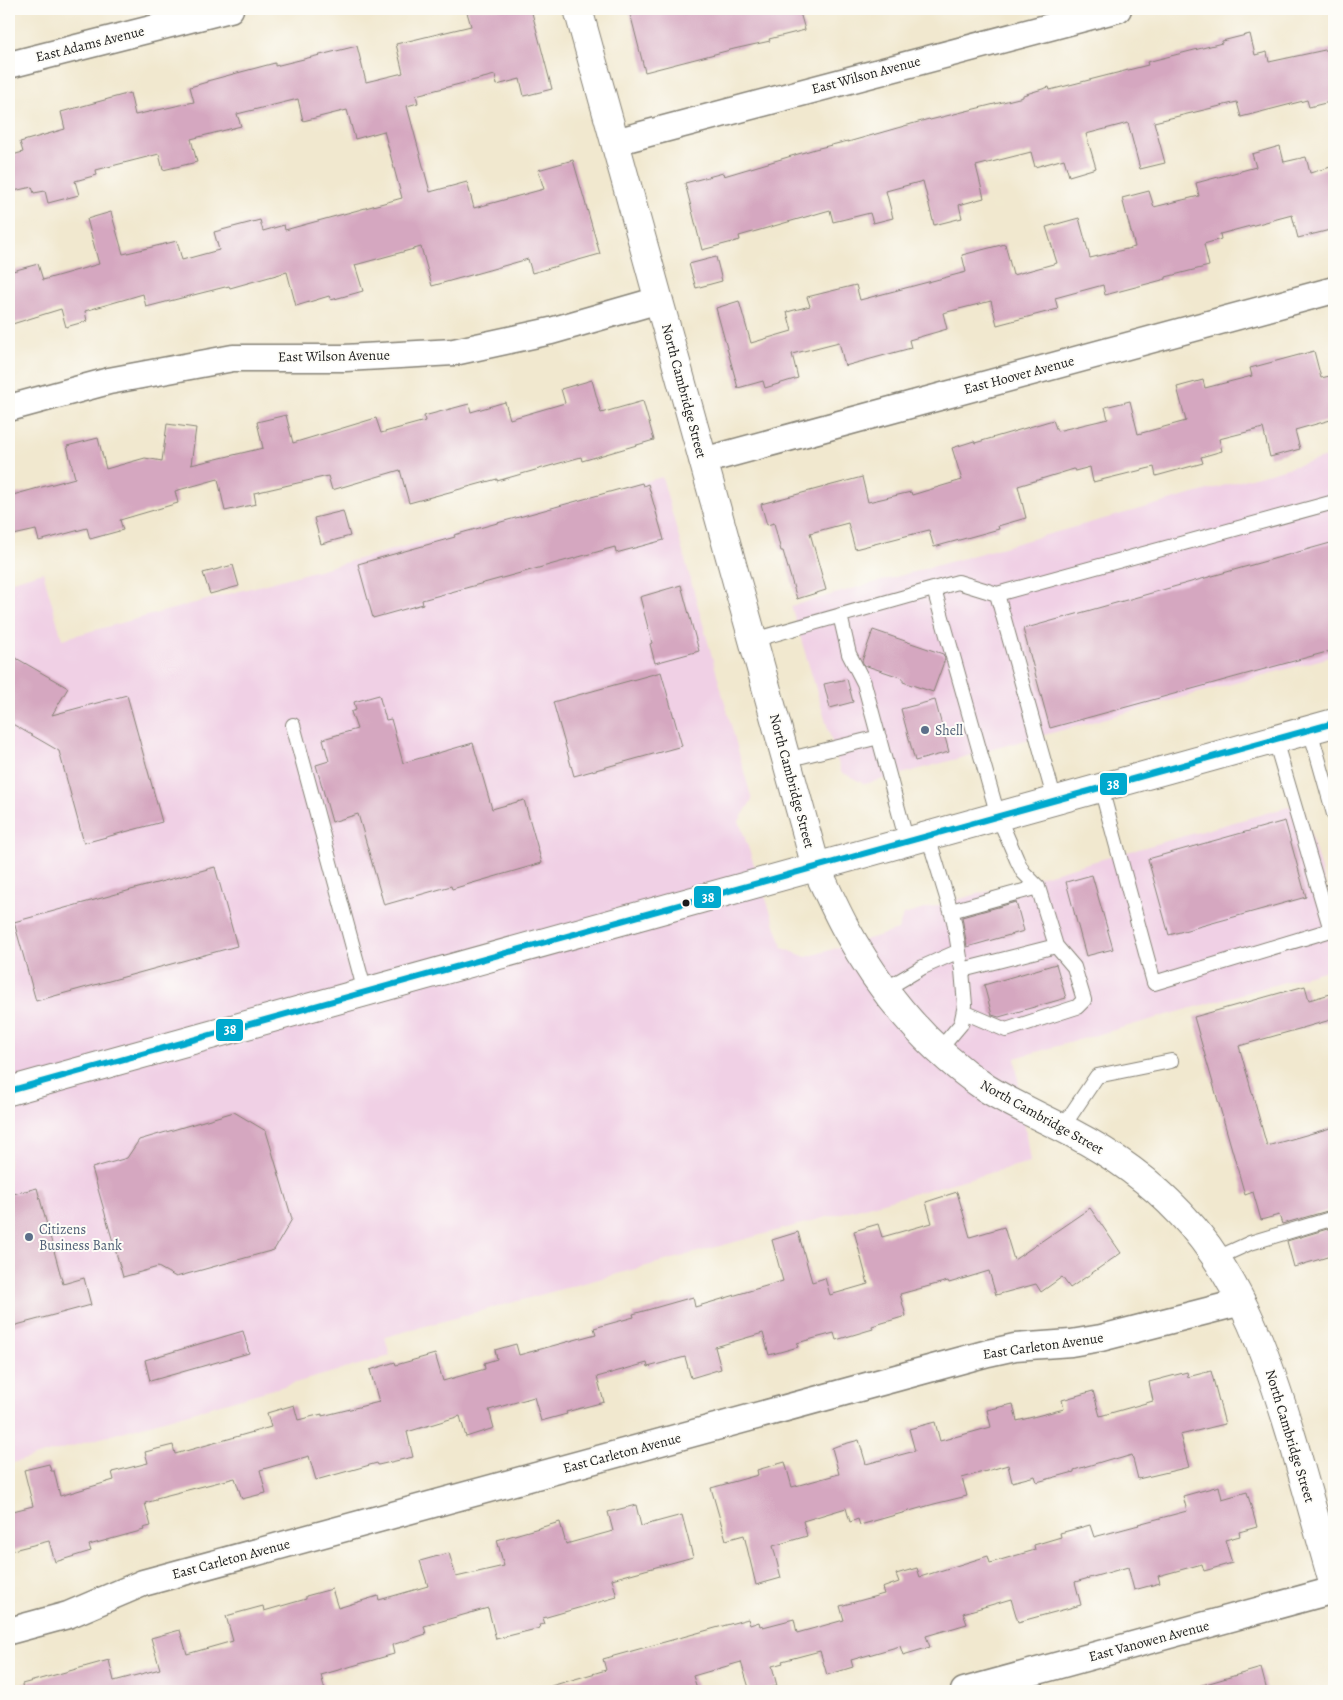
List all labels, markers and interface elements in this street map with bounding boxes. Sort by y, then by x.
street label: East Adams Avenue [34,21,146,67]
street label: East Wilson Avenue [809,51,923,99]
street label: North Cambridge Street [657,322,711,461]
street label: East Wilson Avenue [278,346,390,366]
street label: East Hoover Avenue [962,351,1076,399]
street label: North Cambridge Street [765,712,819,851]
place label: Shell [935,721,963,740]
marker: Shell [919,724,931,736]
line badge: 38 [1099,772,1128,796]
text: 38 [1107,775,1120,794]
line badge: 38 [693,885,722,909]
text: 38 [702,888,715,907]
unlabelled marker [681,898,691,908]
line badge: 38 [215,1018,244,1042]
text: 38 [224,1020,237,1039]
street label: North Cambridge Street [977,1075,1107,1159]
place label: Citizens Business Bank [39,1220,122,1255]
marker: Citizens Business Bank [23,1231,35,1243]
street label: East Carleton Avenue [981,1328,1105,1364]
street label: North Cambridge Street [1261,1367,1319,1505]
street label: East Carleton Avenue [561,1428,683,1478]
street label: East Carleton Avenue [170,1534,292,1584]
street label: East Vanowen Avenue [1087,1616,1211,1666]

